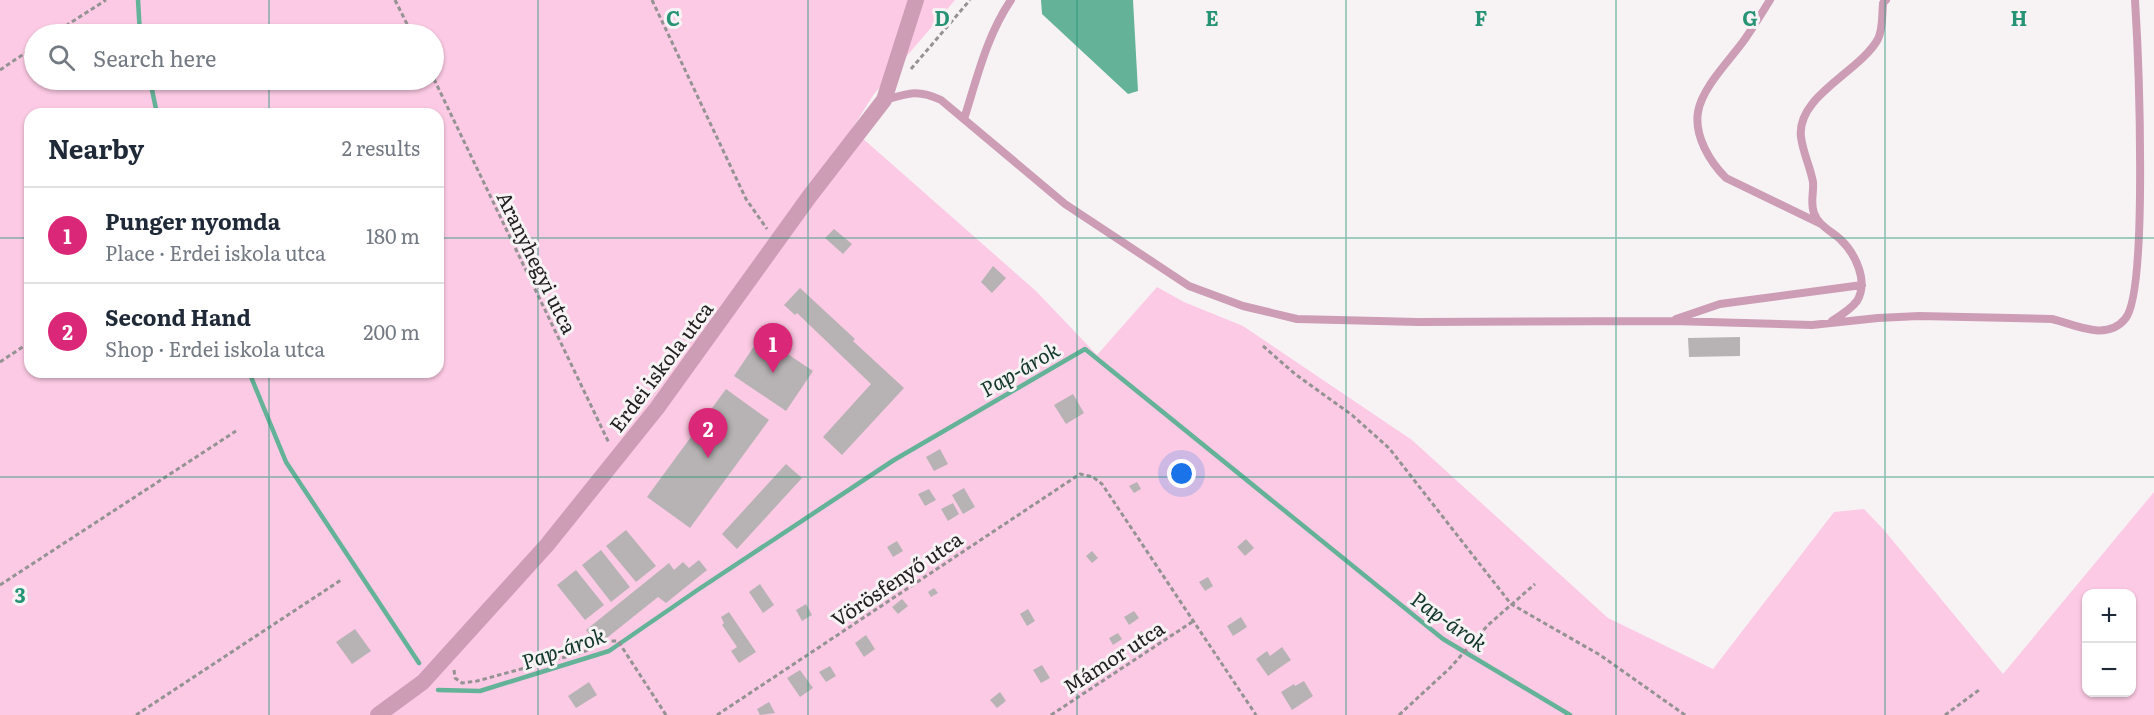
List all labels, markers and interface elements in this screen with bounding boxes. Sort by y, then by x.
text: C [666,2,680,32]
text: D [934,2,950,32]
text: E [1205,2,1219,32]
text: F [1475,2,1488,32]
text: G [1742,2,1758,32]
text: H [2011,2,2027,32]
search box [24,24,444,90]
icon: search [45,41,78,74]
text: Search here [93,41,216,74]
text: Nearby [48,128,144,167]
text: 2 results [342,132,420,162]
street label: Aranyhegyi utca [491,186,586,338]
text: Punger nyomda [105,204,280,237]
text: 1 [63,220,72,250]
text: 180 m [366,220,420,250]
text: Place · Erdei iskola utca [105,237,326,267]
street label: Erdei iskola utca [601,294,719,438]
text: Second Hand [105,300,251,333]
text: 2 [62,316,73,346]
text: 200 m [363,316,420,346]
pin: 1 [754,324,792,373]
text: Shop · Erdei iskola utca [105,333,325,363]
water label: Pap-árok [974,333,1065,403]
pin: 2 [688,408,728,458]
your location [1167,459,1196,488]
street label: Vörösfenyő utca [824,523,968,633]
text: 3 [14,579,26,609]
water label: Pap-árok [1406,582,1495,658]
map controls [2082,589,2136,697]
button: + [2082,589,2136,643]
street label: Mámor utca [1056,612,1170,700]
water label: Pap-árok [517,618,610,676]
button: − [2082,643,2136,697]

